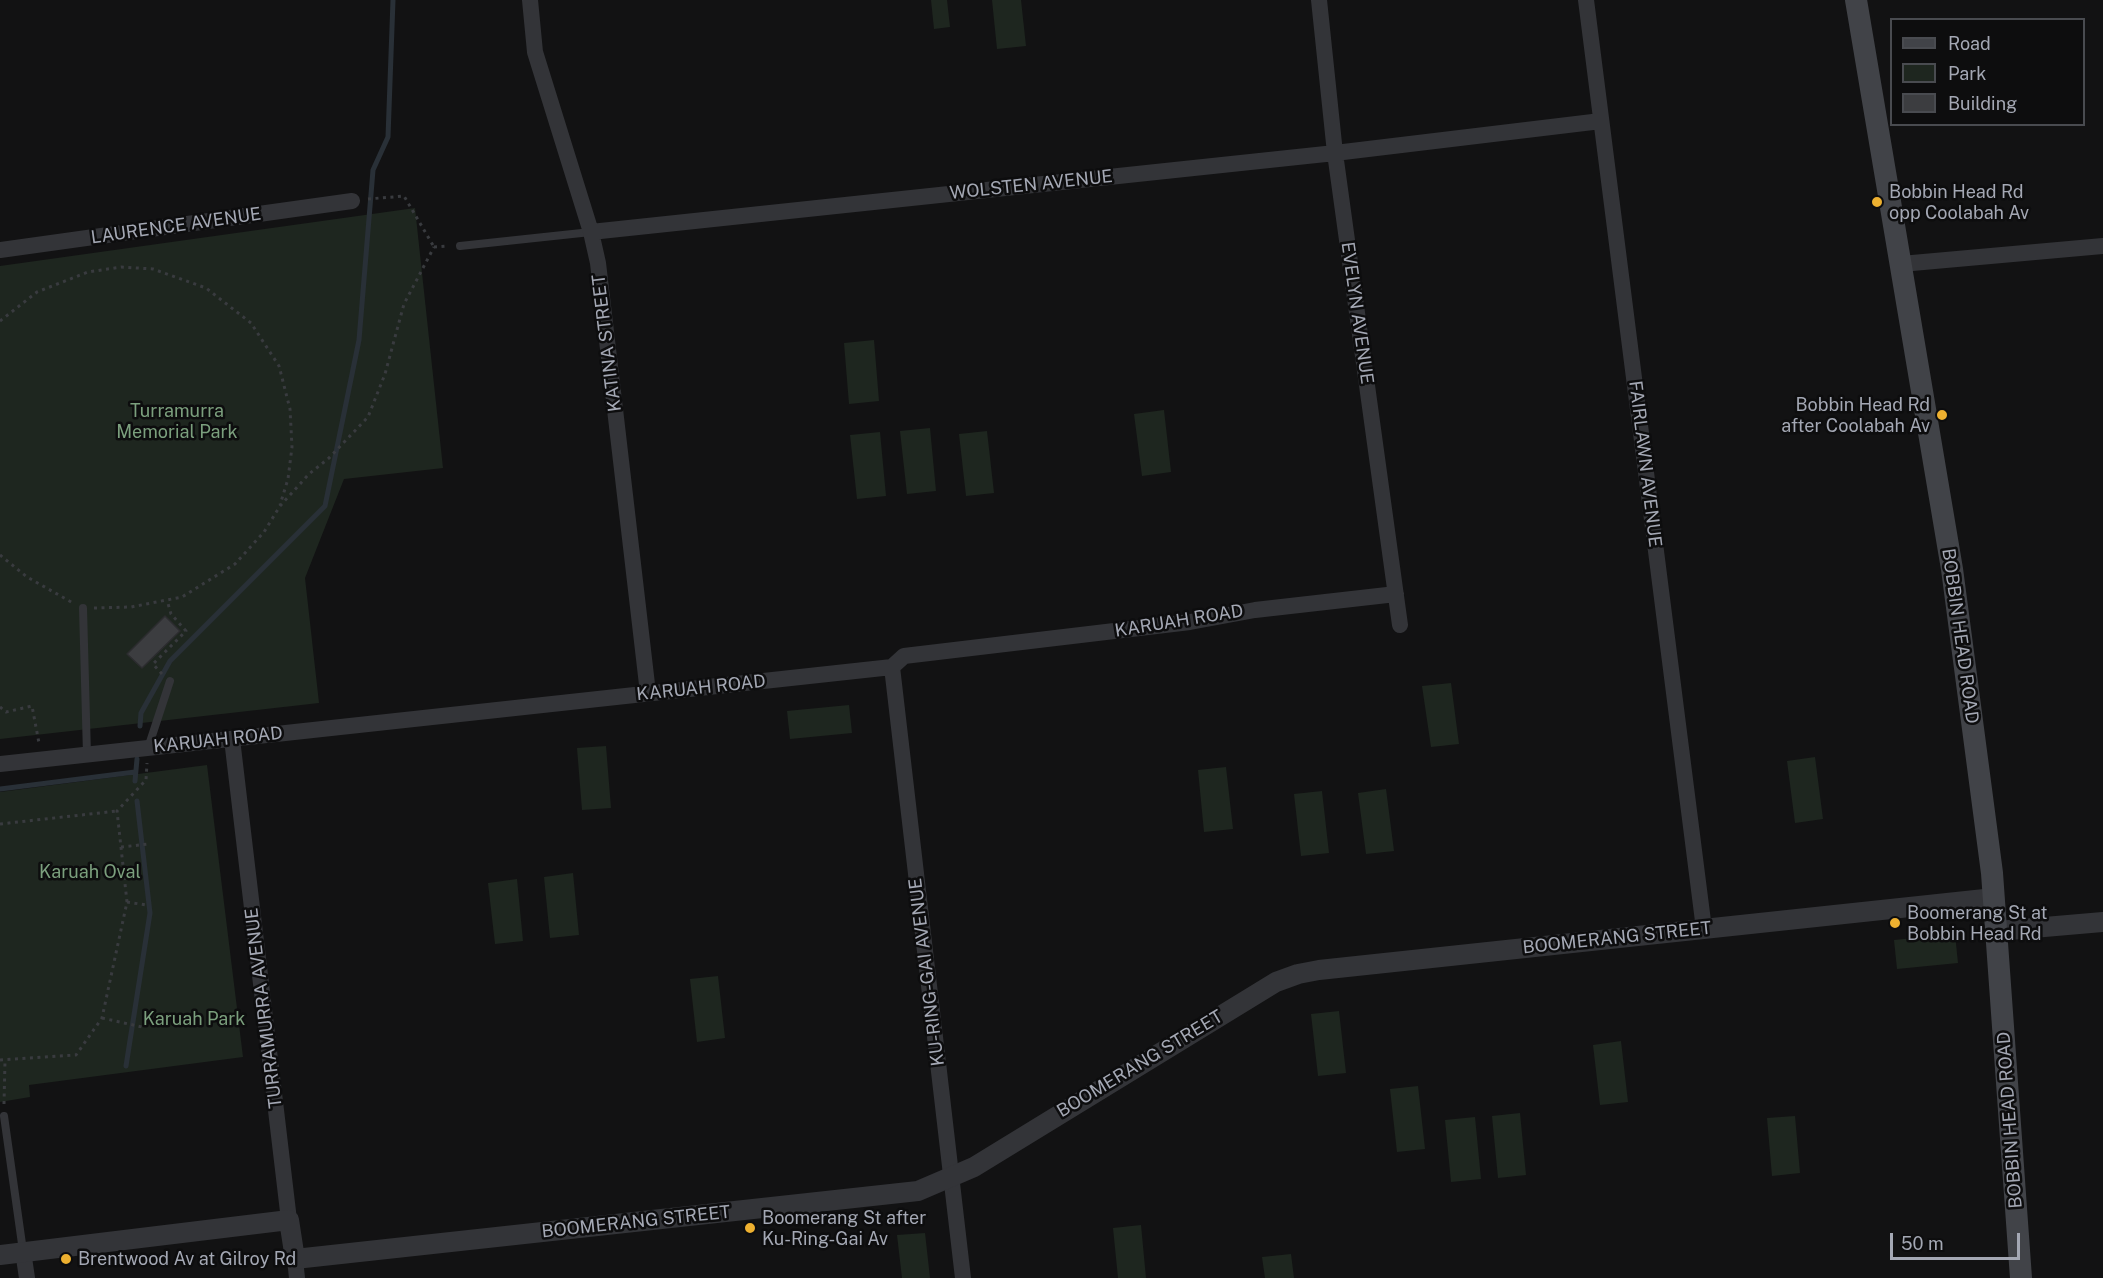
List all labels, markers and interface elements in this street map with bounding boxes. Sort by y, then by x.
legend [1890,18,2085,126]
text: Road [1948,33,1991,54]
text: Park [1948,63,1986,84]
text: Building [1948,93,2017,114]
street label: WOLSTEN AVENUE [948,166,1114,204]
place label: Bobbin Head Rd opp Coolabah Av [1889,181,2029,224]
marker: Bobbin Head Rd opp Coolabah Av [1870,195,1884,209]
street label: LAURENCE AVENUE [89,203,263,249]
street label: EVELYN AVENUE [1336,240,1378,386]
street label: KATINA STREET [588,273,626,413]
street label: FAIRLAWN AVENUE [1624,380,1666,548]
place label: Bobbin Head Rd after Coolabah Av [1781,394,1930,436]
park label: Turramurra Memorial Park [116,400,238,442]
marker: Bobbin Head Rd after Coolabah Av [1935,408,1949,422]
street label: BOBBIN HEAD ROAD [1937,547,1983,725]
street label: KARUAH ROAD [1113,600,1245,642]
street label: KARUAH ROAD [635,670,767,706]
street label: KARUAH ROAD [152,722,284,758]
park label: Karuah Oval [39,861,141,883]
street label: KU-RING-GAI AVENUE [905,877,949,1067]
place label: Boomerang St at Bobbin Head Rd [1907,902,2048,944]
street label: TURRAMURRA AVENUE [241,906,287,1110]
marker: Boomerang St at Bobbin Head Rd [1888,916,1902,930]
street label: BOOMERANG STREET [1521,917,1713,959]
street label: BOOMERANG STREET [1053,1006,1227,1122]
park label: Karuah Park [143,1008,245,1030]
street label: BOBBIN HEAD ROAD [1993,1031,2027,1209]
street label: BOOMERANG STREET [540,1201,732,1243]
place label: Boomerang St after Ku-Ring-Gai Av [762,1207,926,1250]
marker: Boomerang St after Ku-Ring-Gai Av [743,1221,757,1235]
scale bar [1893,1221,2024,1259]
text: 50 m [1901,1233,1944,1254]
place label: Brentwood Av at Gilroy Rd [78,1248,296,1270]
marker: Brentwood Av at Gilroy Rd [59,1252,73,1266]

